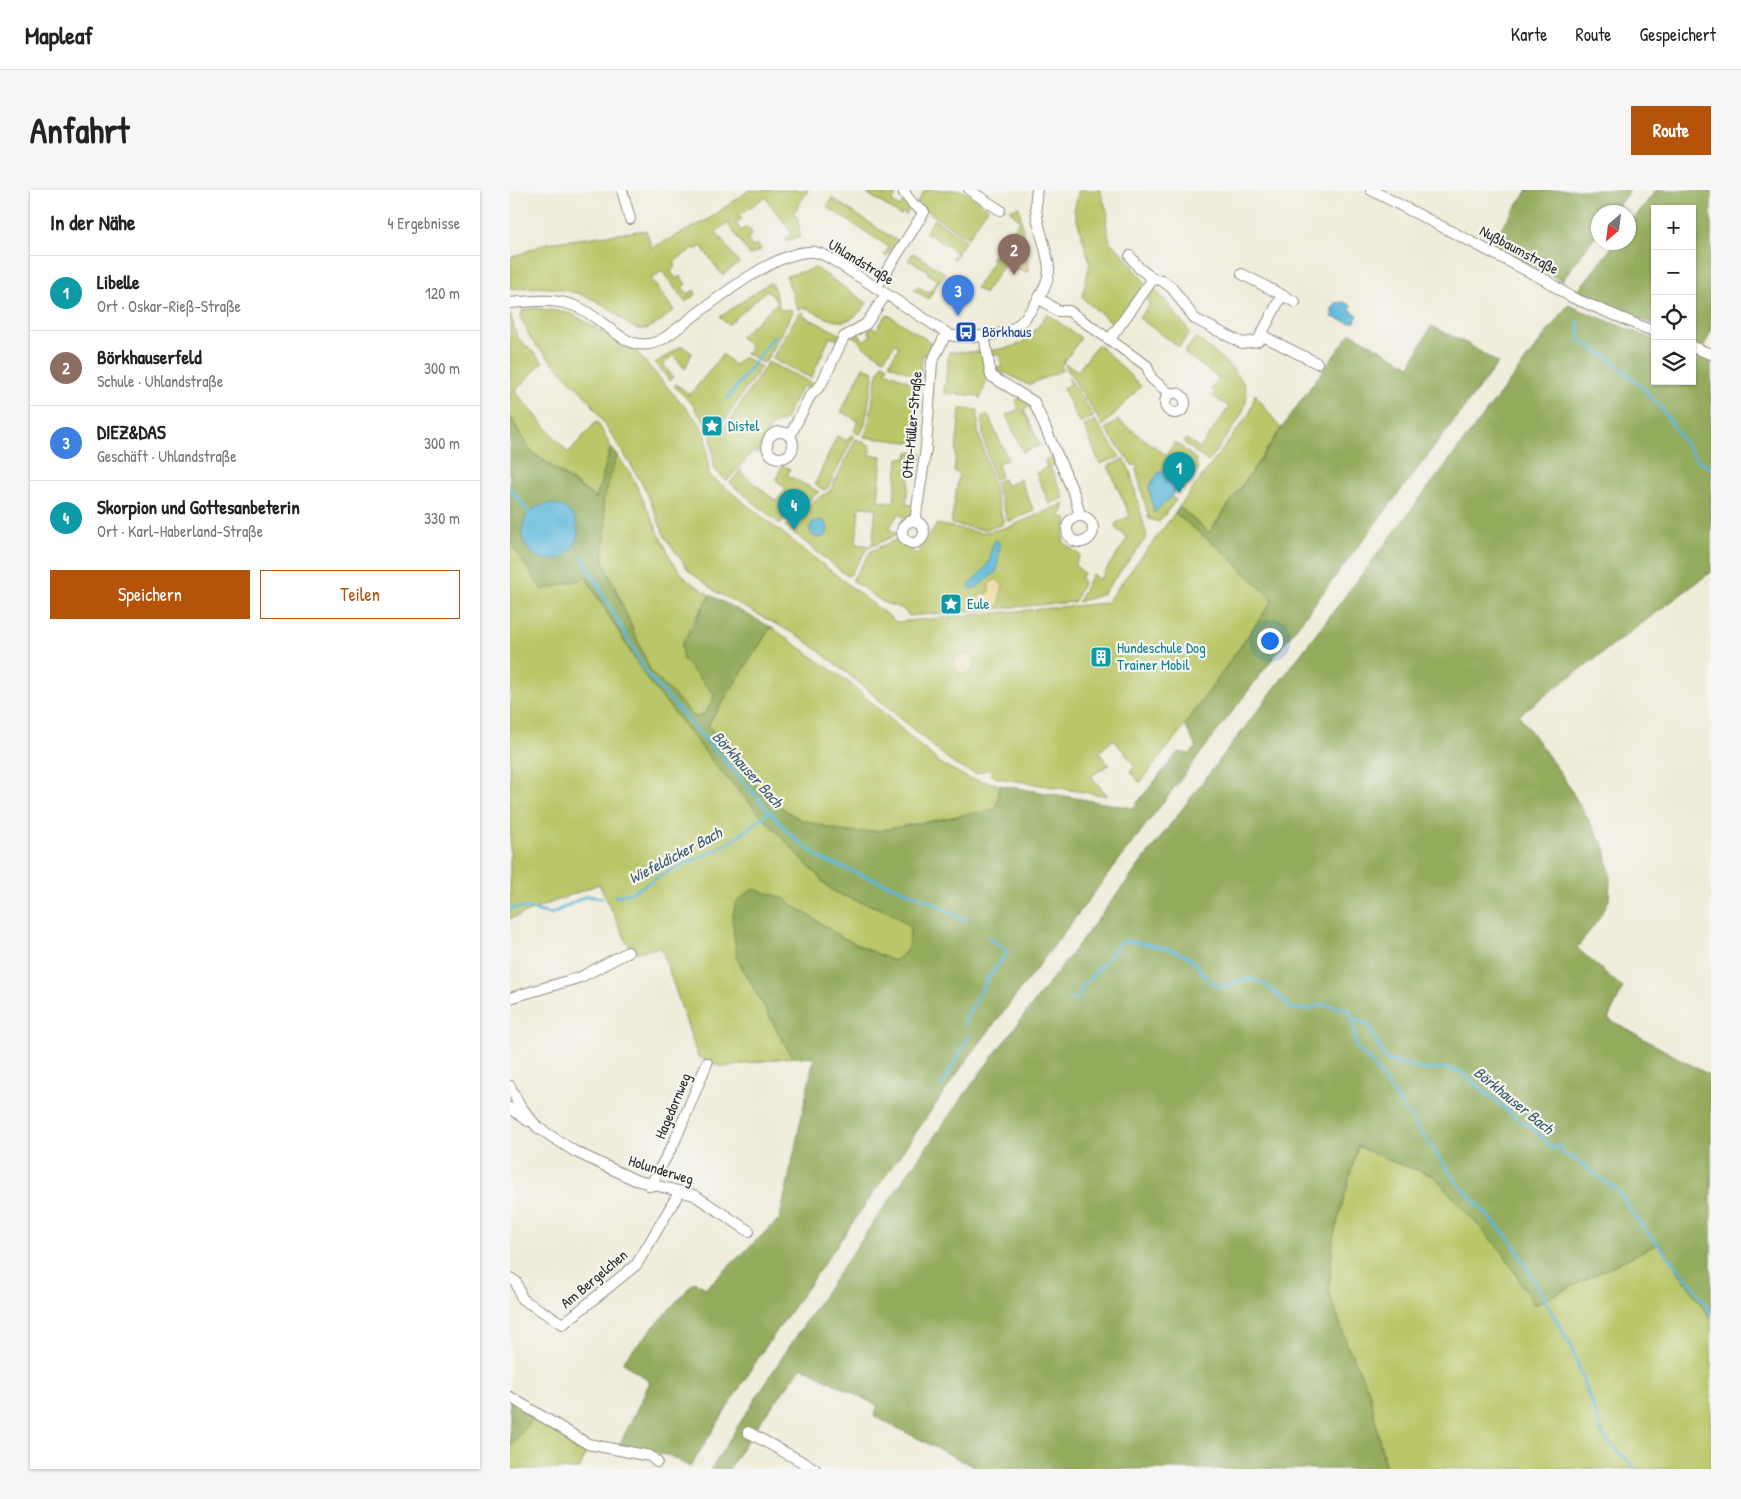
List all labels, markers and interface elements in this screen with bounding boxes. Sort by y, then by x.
text: Mapleaf [25,19,93,51]
text: Karte [1511,22,1548,47]
text: Route [1576,22,1612,47]
text: Gespeichert [1640,22,1716,47]
button: Route [1631,106,1711,155]
text: Anfahrt [30,107,129,154]
north arrow [1591,205,1636,250]
map controls [1651,205,1696,385]
button: + [1651,205,1696,250]
text: In der Nähe [50,208,135,237]
text: 4 Ergebnisse [388,212,460,234]
street label: Nußbaumstraße [1476,220,1562,279]
street label: Uhlandstraße [824,234,898,290]
pin: 2 [998,234,1030,275]
button: − [1651,250,1696,295]
text: Libelle [97,269,139,295]
pin: 3 [942,275,974,316]
text: 1 [63,282,69,304]
text: 120 m [425,282,460,304]
text: Ort · Oskar-Rieß-Straße [97,295,241,317]
button: locate [1651,295,1696,340]
bus stop icon: Börkhaus [954,320,978,344]
place label: Börkhaus [982,321,1032,342]
button: layers [1651,340,1696,385]
text: Börkhauserfeld [97,344,202,370]
text: 2 [62,357,70,379]
text: 300 m [424,357,460,379]
text: Schule · Uhlandstraße [97,370,223,392]
street label: Otto-Müller-Straße [896,370,927,479]
place icon: Distel [700,414,724,438]
place label: Distel [728,415,759,436]
text: DIEZ&DAS [97,419,166,445]
text: 3 [62,432,70,454]
text: 300 m [424,432,460,454]
text: Geschäft · Uhlandstraße [97,445,237,467]
pin: 1 [1163,452,1195,493]
pin: 4 [778,489,810,530]
text: Skorpion und Gottesanbeterin [97,494,300,520]
text: 4 [63,507,69,529]
text: 330 m [424,507,460,529]
text: Ort · Karl-Haberland-Straße [97,520,263,542]
button: Speichern [50,570,250,619]
button: Teilen [260,570,460,619]
place icon: Eule [939,592,963,616]
place label: Eule [967,593,990,614]
your location [1257,628,1283,654]
place label: Hundeschule Dog Trainer Mobil [1117,637,1206,675]
building icon: Hundeschule Dog Trainer Mobil [1089,645,1113,669]
water label: Börkhauser Bach [708,726,789,813]
water label: Wiefeldicker Bach [625,821,726,889]
water label: Börkhauser Bach [1470,1061,1559,1140]
street label: Hagedornweg [649,1069,696,1142]
street label: Holunderweg [626,1150,697,1189]
street label: Am Bergelchen [556,1244,632,1313]

